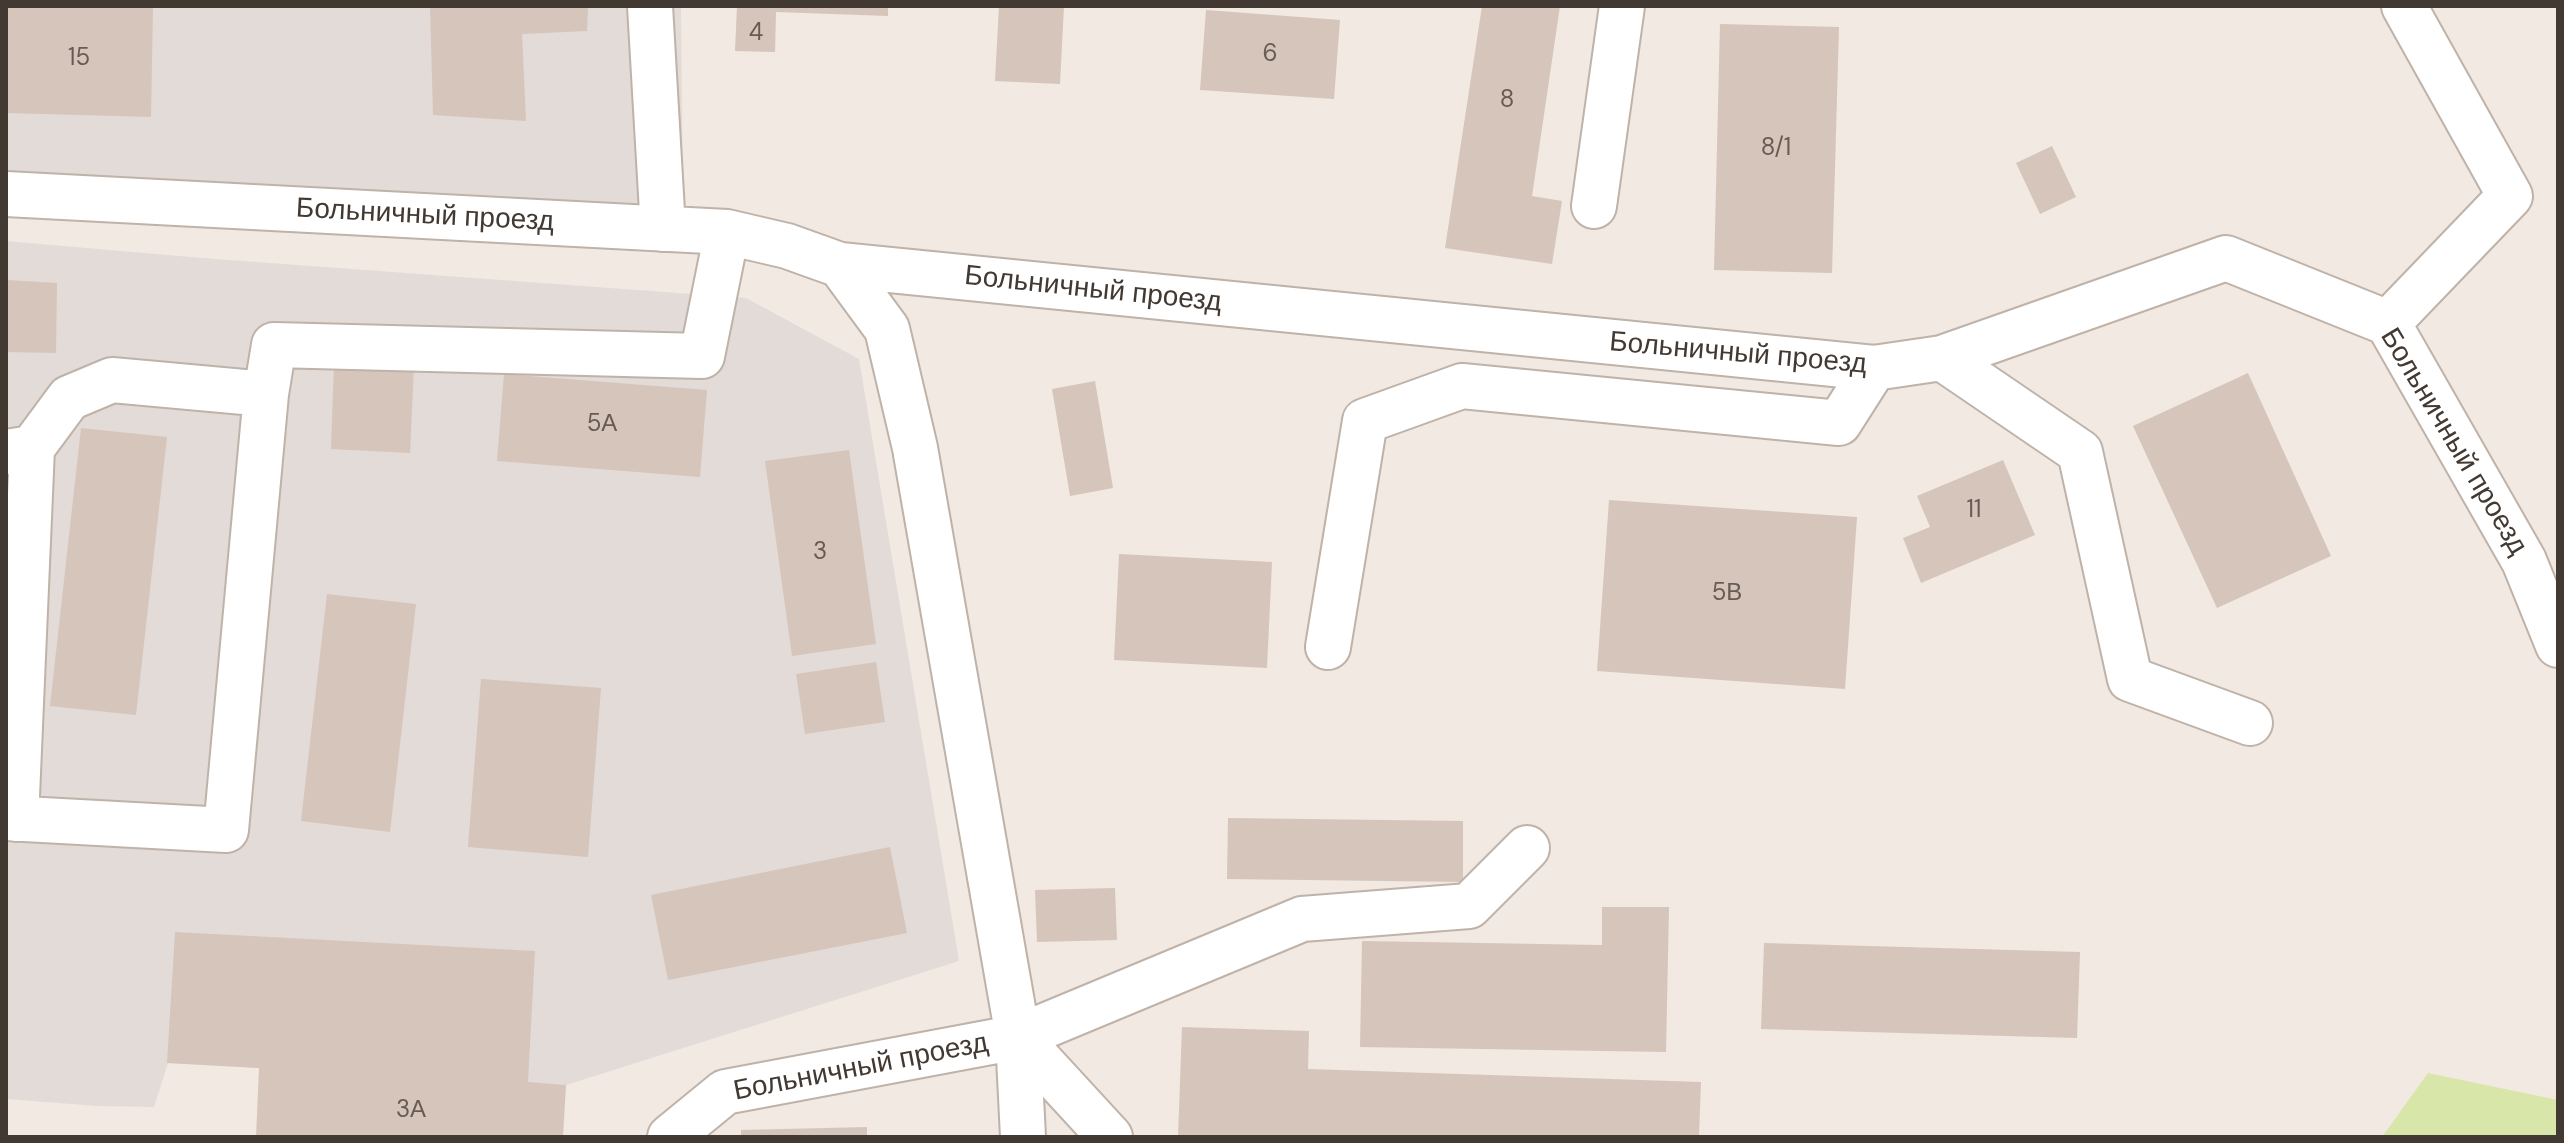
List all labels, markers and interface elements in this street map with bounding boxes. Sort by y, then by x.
house number: 4 [749,20,763,48]
house number: 6 [1262,41,1278,69]
house number: 15 [68,45,90,73]
house number: 8 [1500,87,1514,115]
house number: 8/1 [1761,135,1791,163]
street label: Больничный проезд [295,192,555,240]
street label: Больничный проезд [963,260,1223,320]
street label: Больничный проезд [2372,323,2534,561]
street label: Больничный проезд [1608,326,1868,382]
house number: 5А [587,411,617,439]
house number: 11 [1967,497,1981,525]
house number: 3 [813,539,827,567]
house number: 5В [1712,580,1742,608]
street label: Больничный проезд [731,1027,991,1109]
house number: 3А [396,1097,426,1125]

